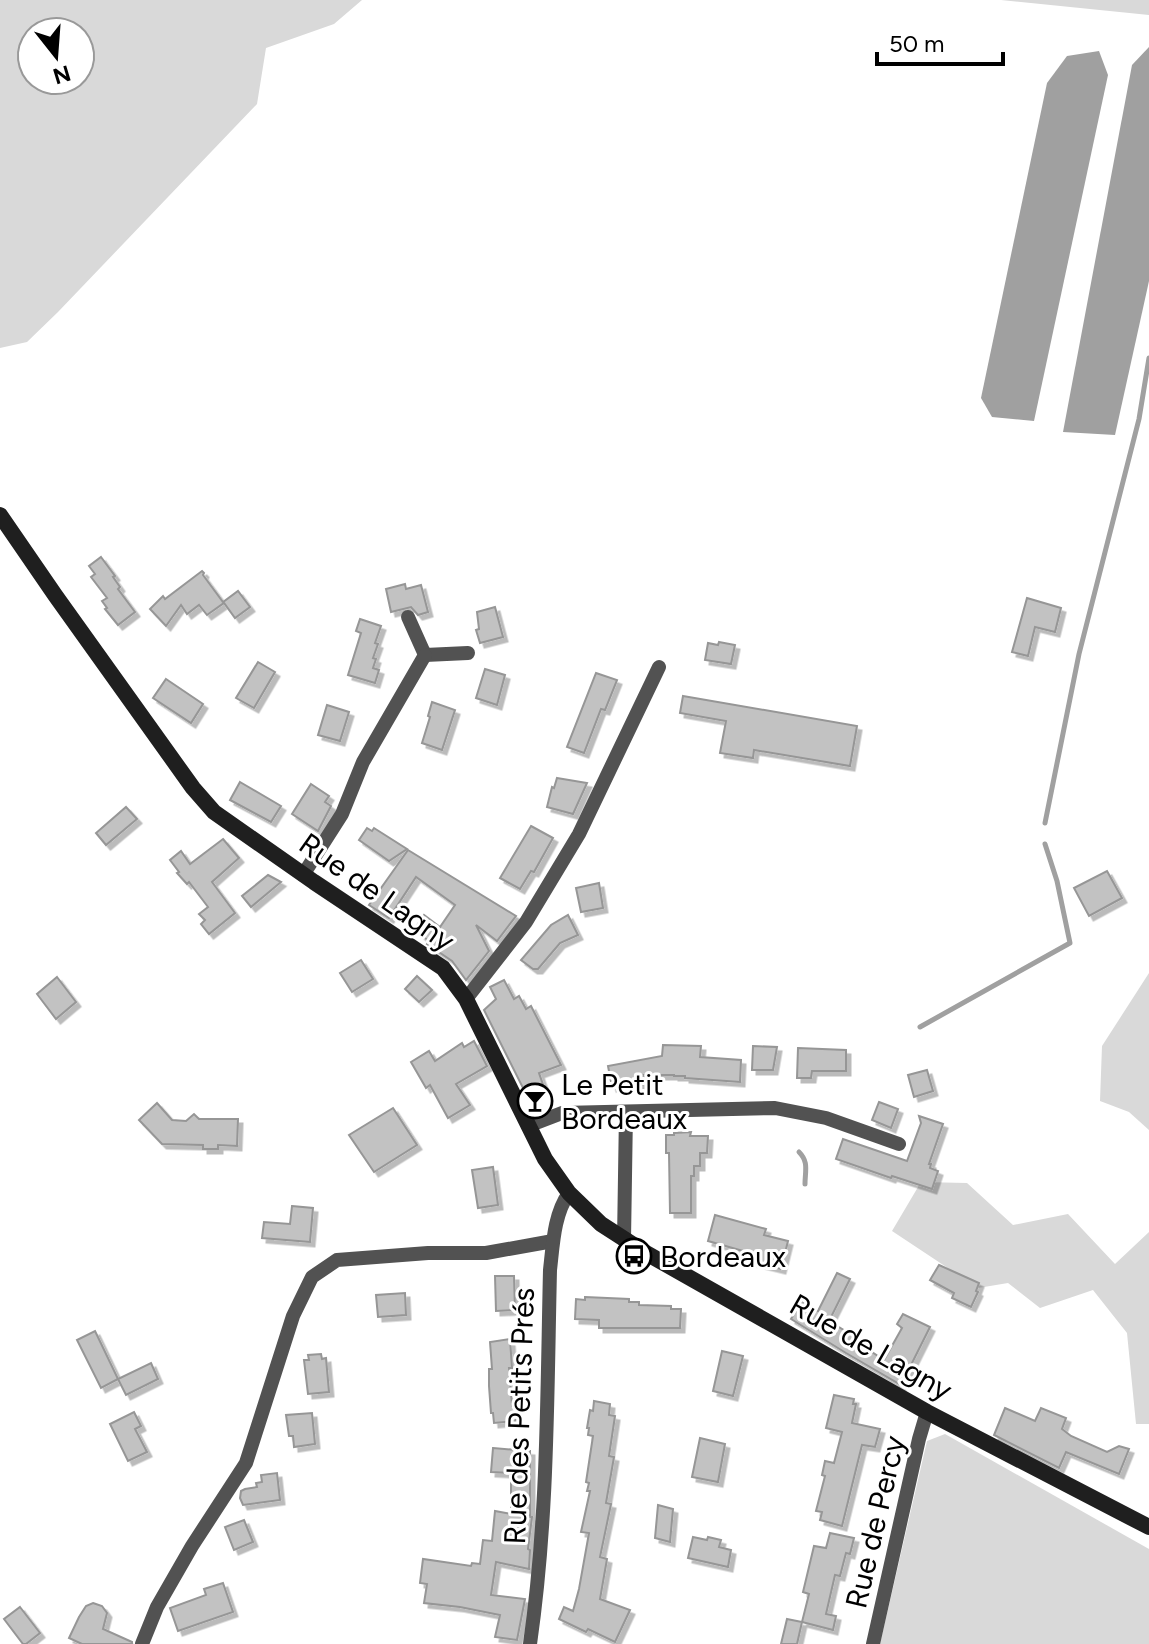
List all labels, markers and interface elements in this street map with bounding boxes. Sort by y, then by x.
north arrow [16,16,96,96]
scale bar [877,16,1003,66]
text: 50 m [889,29,945,58]
text: N [50,59,74,90]
street label: Rue de Lagny [292,825,462,959]
place label: Le Petit Bordeaux [561,1066,687,1137]
bar icon: Le Petit Bordeaux [516,1082,554,1120]
bus stop icon: Bordeaux [615,1237,653,1275]
place label: Bordeaux [660,1238,786,1275]
street label: Rue de Lagny [783,1286,959,1408]
street label: Rue des Petits Prés [496,1287,542,1545]
street label: Rue de Percy [837,1432,913,1612]

